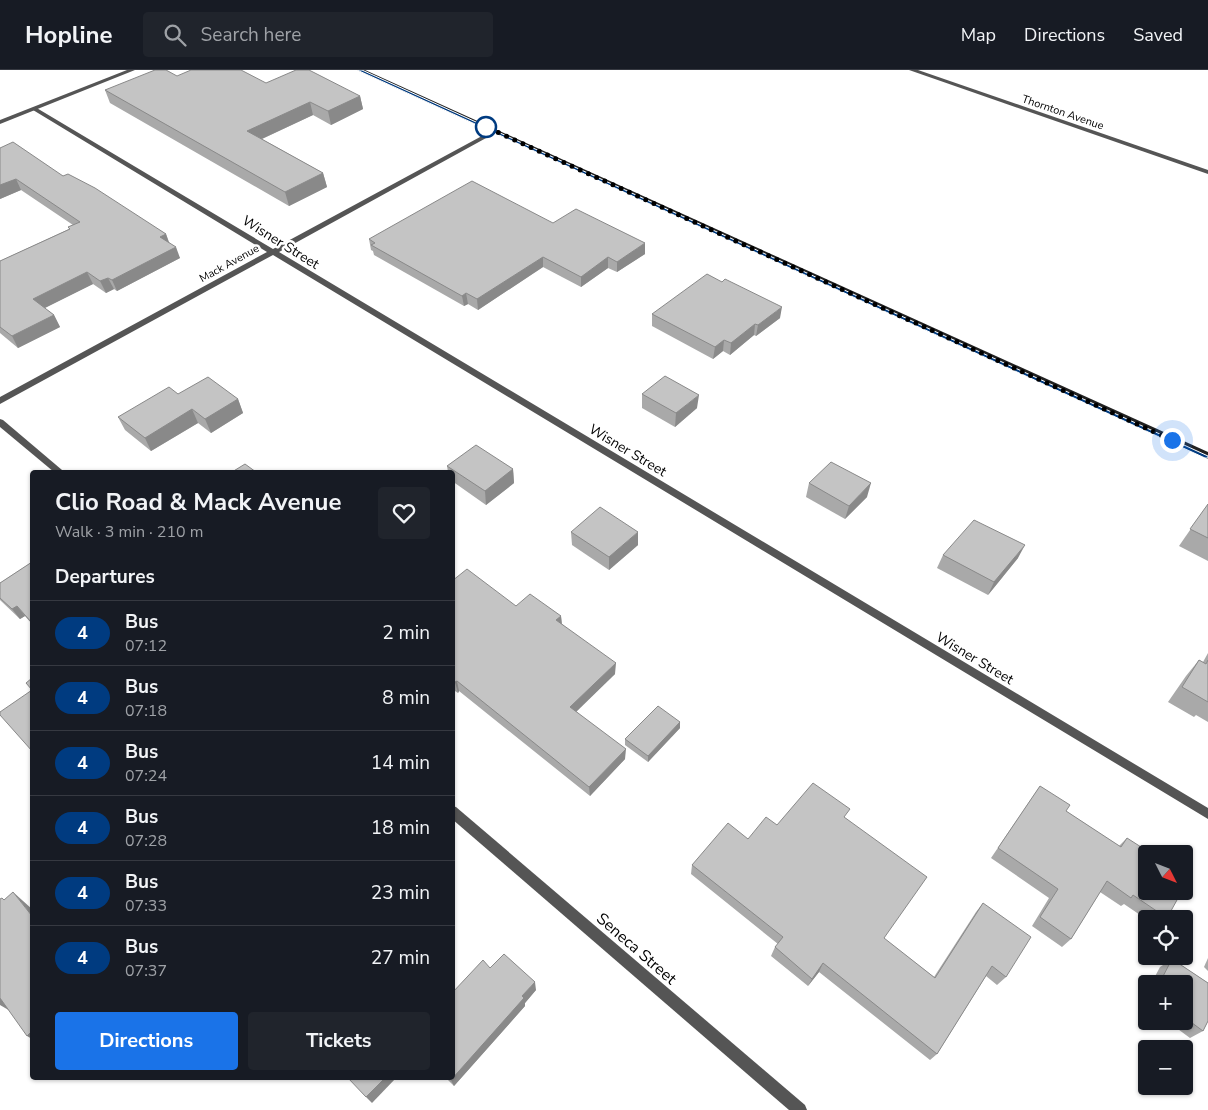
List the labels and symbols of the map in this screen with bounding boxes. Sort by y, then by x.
street label: Thornton Avenue [1020,91,1106,134]
unlabelled marker [475,116,497,138]
street label: Wisner Street [239,211,323,274]
street label: Mack Avenue [197,241,262,286]
street label: Wisner Street [585,420,670,481]
your location [1160,428,1185,453]
street label: Wisner Street [932,628,1017,689]
north arrow [1138,845,1192,900]
street label: Seneca Street [592,908,681,990]

